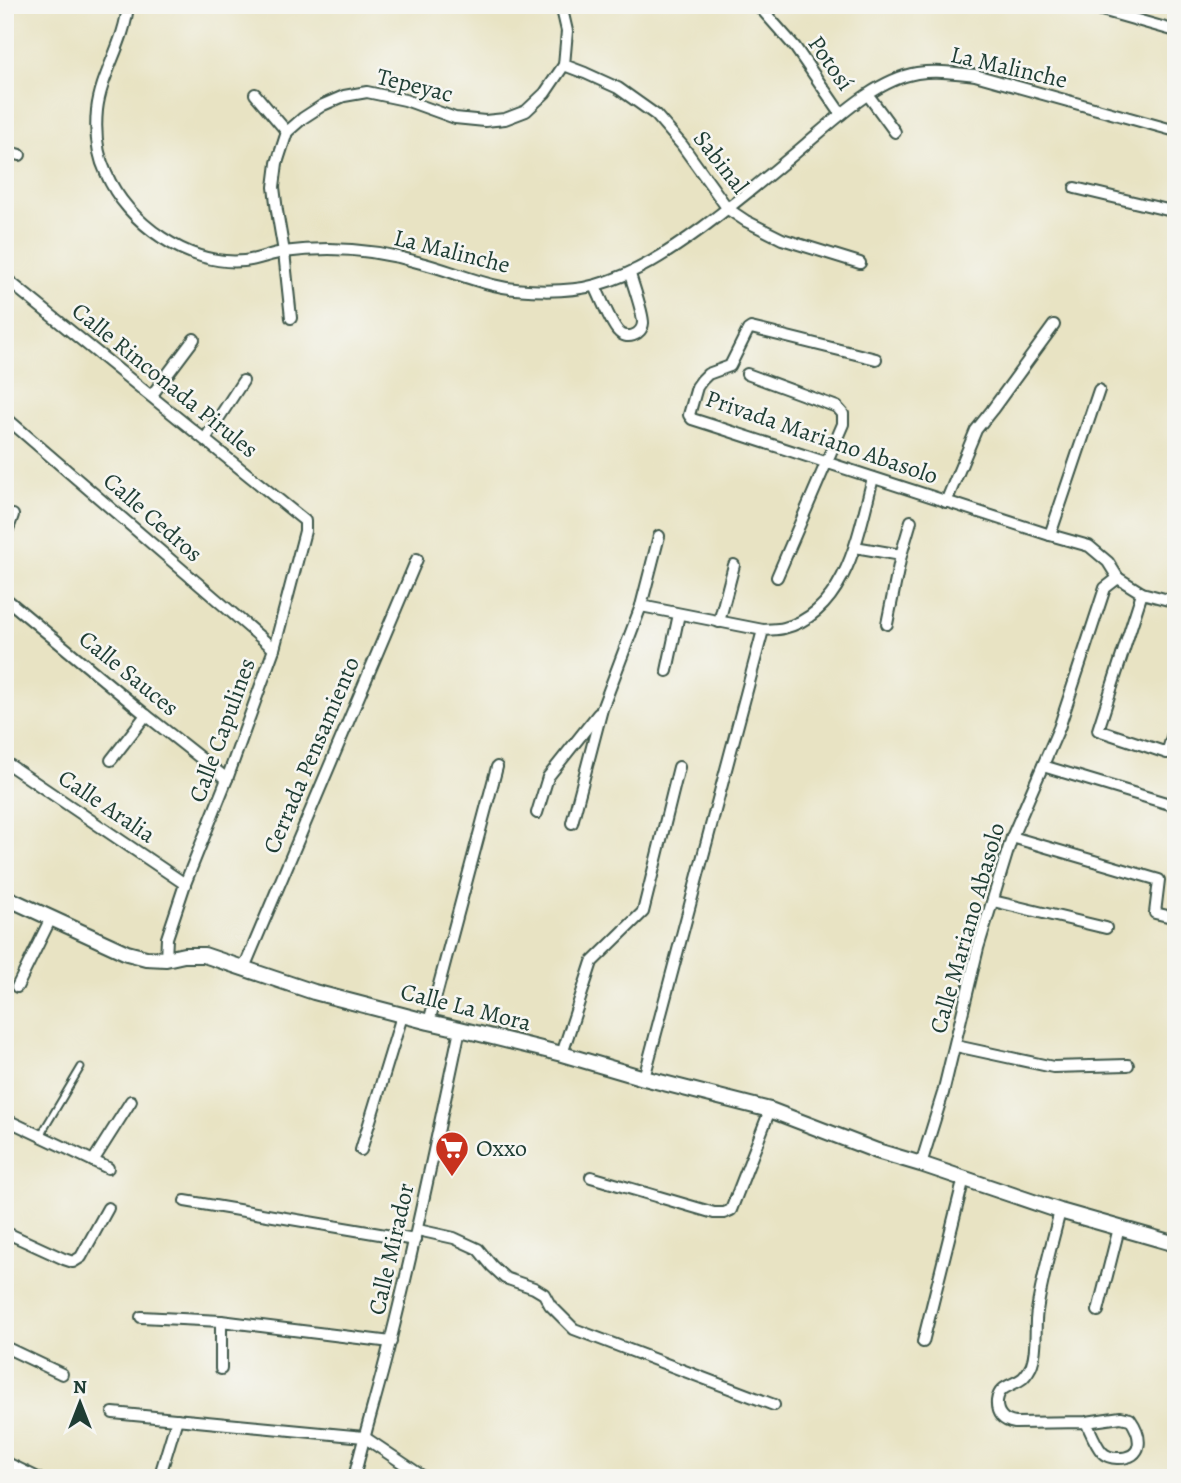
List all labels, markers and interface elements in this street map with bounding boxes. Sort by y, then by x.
street label: Potosí [801,29,861,97]
street label: La Malinche [947,38,1071,96]
street label: Tepeyac [374,60,456,110]
street label: Sabinal [686,124,756,201]
street label: La Malinche [390,221,514,281]
street label: Calle Rinconada Pirules [65,295,265,465]
street label: Privada Mariano Abasolo [702,382,943,492]
street label: Calle Cedros [96,465,210,569]
street label: Calle Sauces [72,623,186,723]
street label: Cerrada Pensamiento [255,652,367,858]
street label: Calle Capulines [181,653,263,807]
street label: Calle Aralia [52,762,163,851]
street label: Calle Mariano Abasolo [922,819,1012,1037]
street label: Calle La Mora [397,975,535,1039]
supermarket icon: Oxxo [433,1129,471,1178]
place label: Oxxo [476,1132,527,1164]
street label: Calle Mirador [360,1180,422,1318]
north arrow [46,1368,116,1438]
text: N [73,1374,87,1400]

